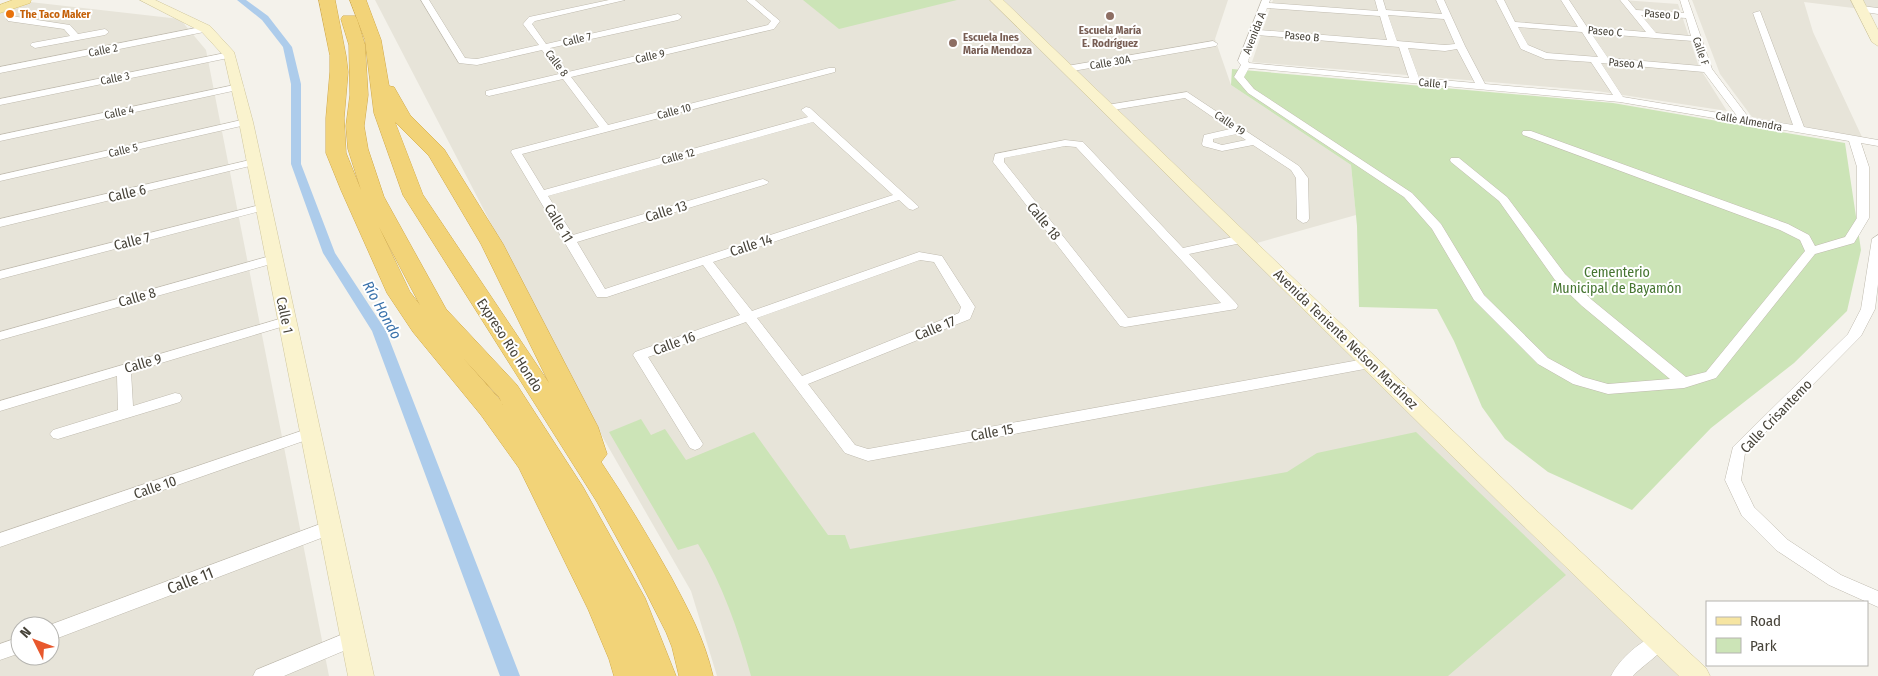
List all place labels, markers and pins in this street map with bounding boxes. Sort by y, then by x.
marker: The Taco Maker [4,8,16,20]
place label: The Taco Maker [20,8,91,21]
marker: Escuela María E. Rodríguez [1104,10,1116,22]
place label: Escuela María E. Rodríguez [1079,24,1142,50]
place label: Escuela Ines María Mendoza [963,31,1033,57]
marker: Escuela Ines María Mendoza [947,37,959,49]

